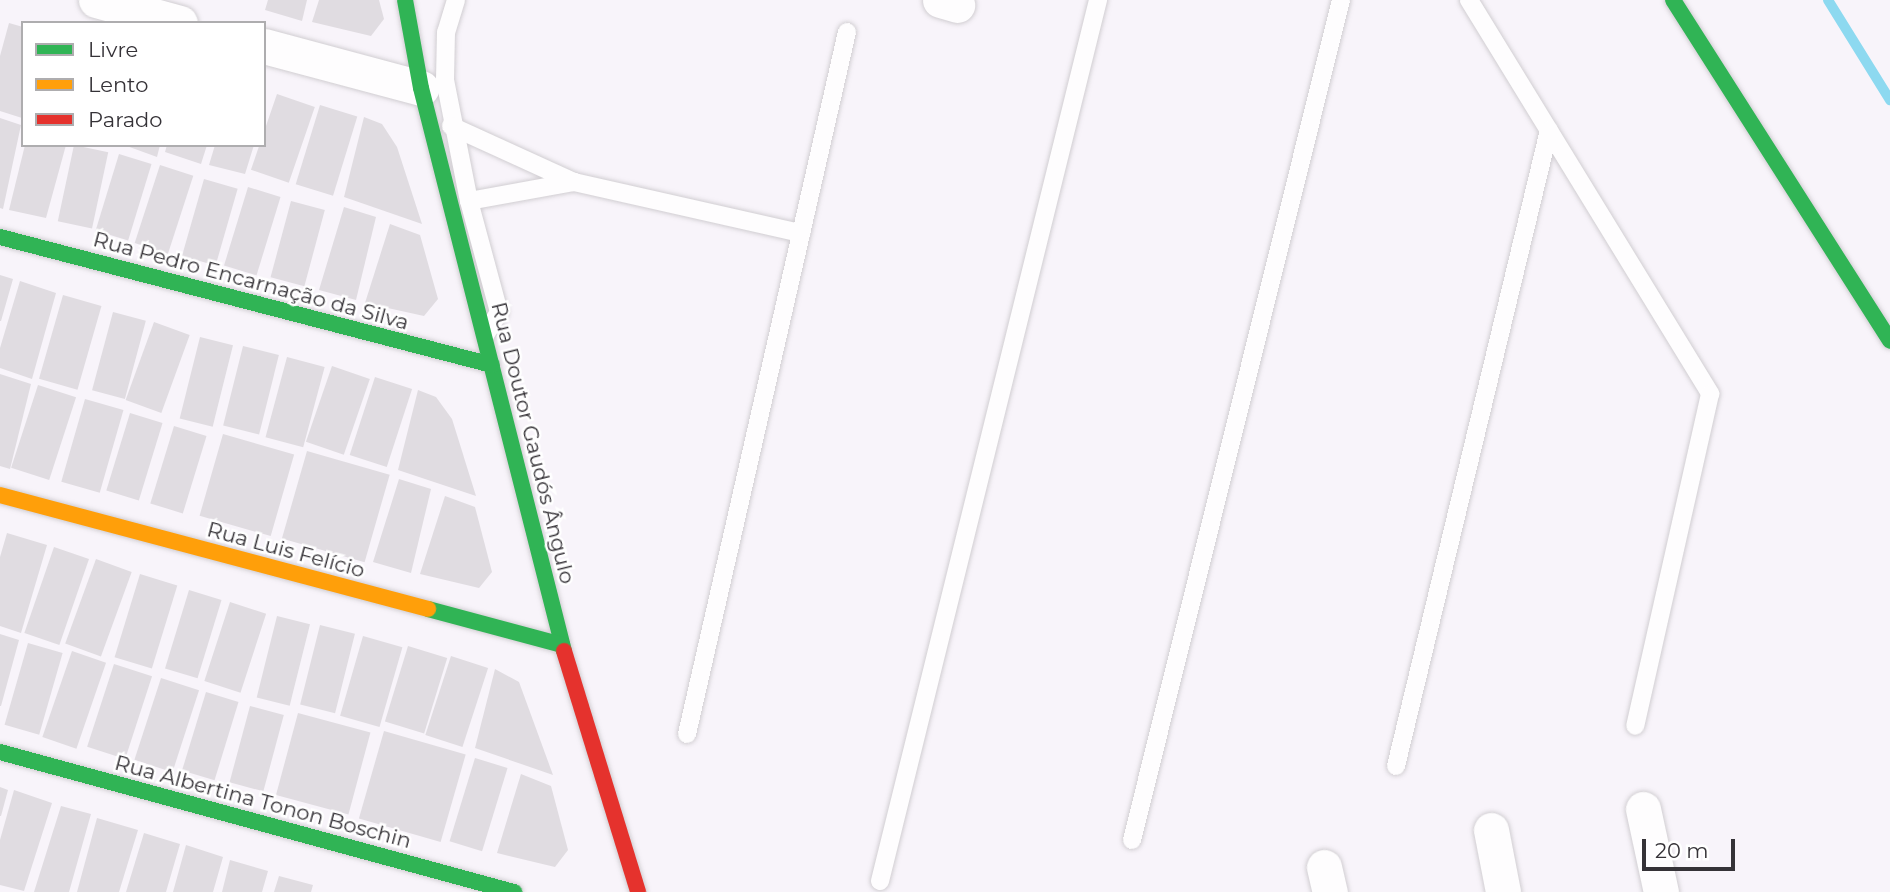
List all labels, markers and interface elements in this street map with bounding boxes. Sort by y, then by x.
legend [21,21,266,147]
text: Livre [88,37,138,62]
text: Lento [88,72,148,97]
text: Parado [88,107,163,132]
street label: Rua Pedro Encarnação da Silva [90,227,412,335]
street label: Rua Doutor Gaudós Ângulo [486,300,580,586]
street label: Rua Luis Felício [204,517,368,583]
street label: Rua Albertina Tonon Boschin [112,750,414,854]
scale bar [1645,826,1738,870]
text: 20 m [1655,838,1709,863]

